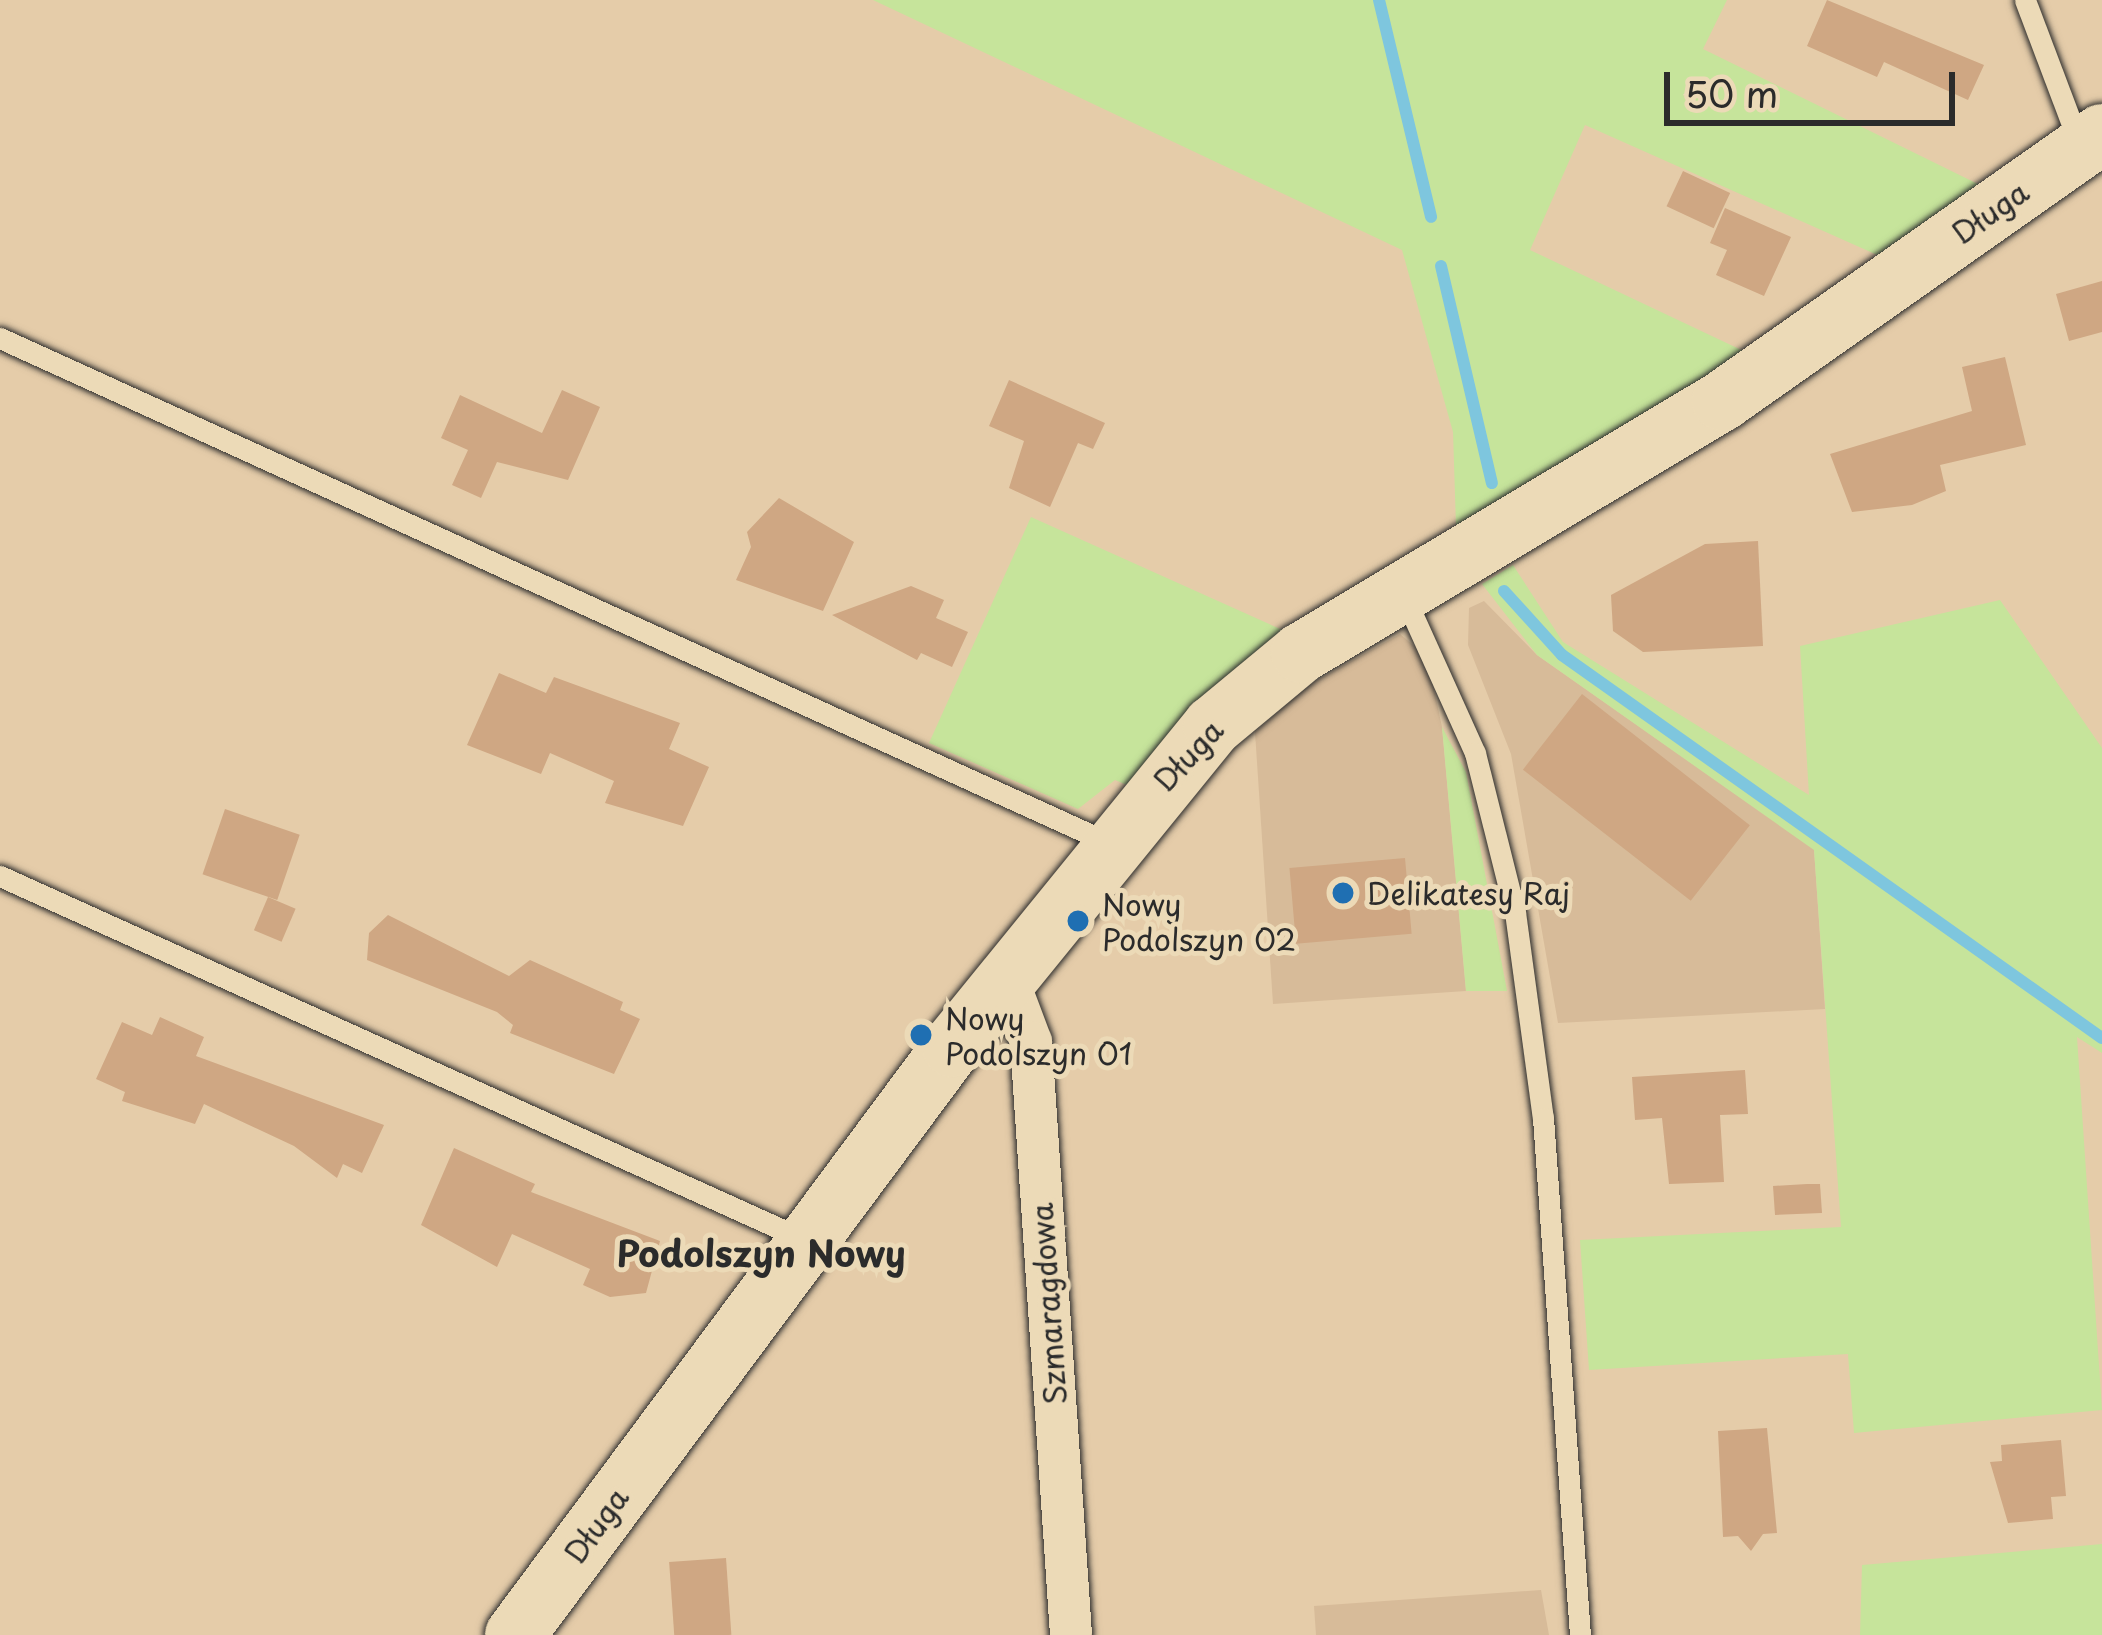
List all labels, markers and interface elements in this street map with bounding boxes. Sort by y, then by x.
scale bar [1670,48,1961,122]
text: 50 m [1685,66,1778,120]
street label: Długa [1945,173,2035,251]
street label: Długa [1146,712,1230,798]
place label: Delikatesy Raj [1367,875,1572,911]
marker: Delikatesy Raj [1330,880,1356,906]
place label: Nowy Podolszyn 02 [1102,886,1295,956]
marker: Nowy Podolszyn 02 [1065,908,1091,934]
place label: Nowy Podolszyn 01 [945,1000,1131,1070]
marker: Nowy Podolszyn 01 [908,1022,934,1048]
street label: Szmaragdowa [1023,1202,1073,1406]
district label: Podolszyn Nowy [616,1231,906,1275]
street label: Długa [557,1480,635,1570]

